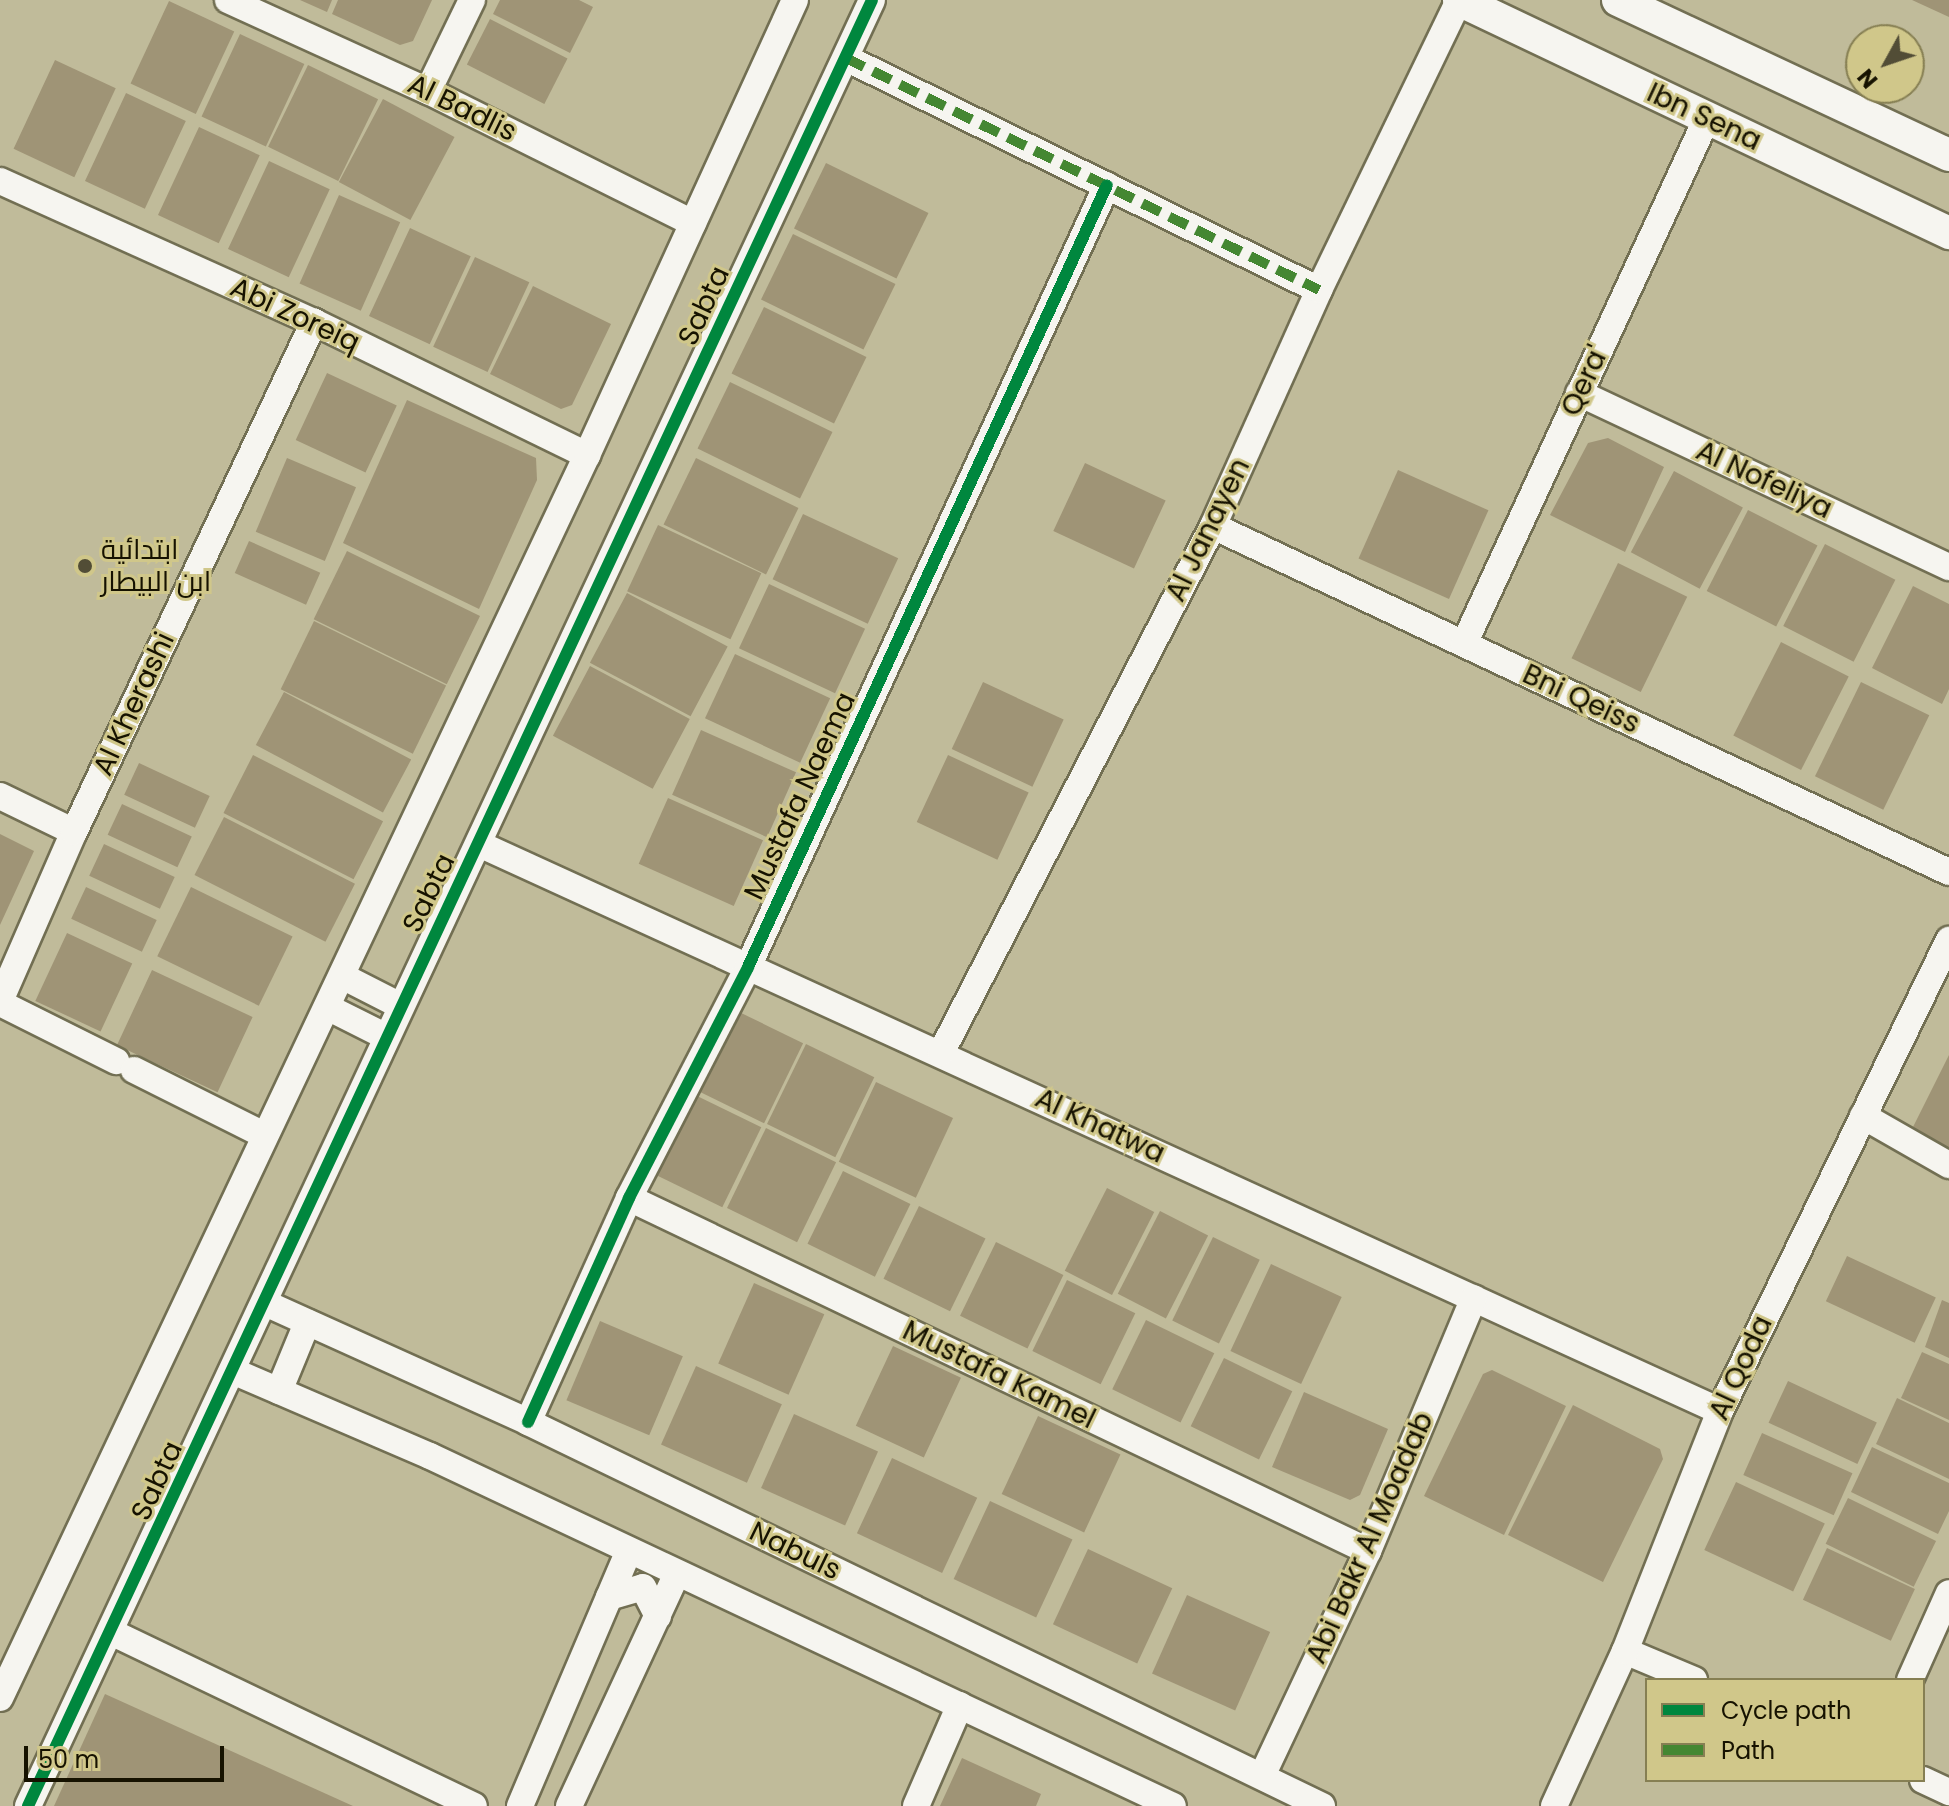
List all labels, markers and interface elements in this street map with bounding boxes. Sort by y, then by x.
north arrow [1845,24,1925,104]
text: N [1851,62,1885,95]
street label: Al Badlis [402,67,522,149]
street label: Ibn Sena [1642,76,1766,158]
street label: Sabta [671,261,737,351]
street label: Abi Zoreiq [225,270,365,360]
street label: Qera' [1554,341,1616,421]
street label: Al Nofeliya [1691,434,1837,526]
street label: Al Janayen [1159,453,1257,607]
place label: ابتدائية ابن البيطار [101,533,211,599]
marker: ابتدائية ابن البيطار [76,557,94,575]
street label: Al Kherashi [86,627,182,781]
street label: Bni Qeiss [1517,657,1645,741]
street label: Mustafa Naema [737,687,863,905]
street label: Sabta [396,848,462,938]
street label: Al Khatwa [1030,1081,1170,1171]
street label: Al Qoda [1702,1311,1780,1425]
street label: Mustafa Kamel [897,1314,1101,1436]
street label: Abi Bakr Al Moadab [1299,1407,1441,1669]
street label: Sabta [124,1436,190,1526]
street label: Nabuls [744,1515,846,1587]
legend [1645,1678,1925,1782]
text: Cycle path [1721,1694,1851,1727]
scale bar [28,1730,228,1780]
text: Path [1721,1734,1775,1767]
text: 50 m [38,1743,99,1776]

